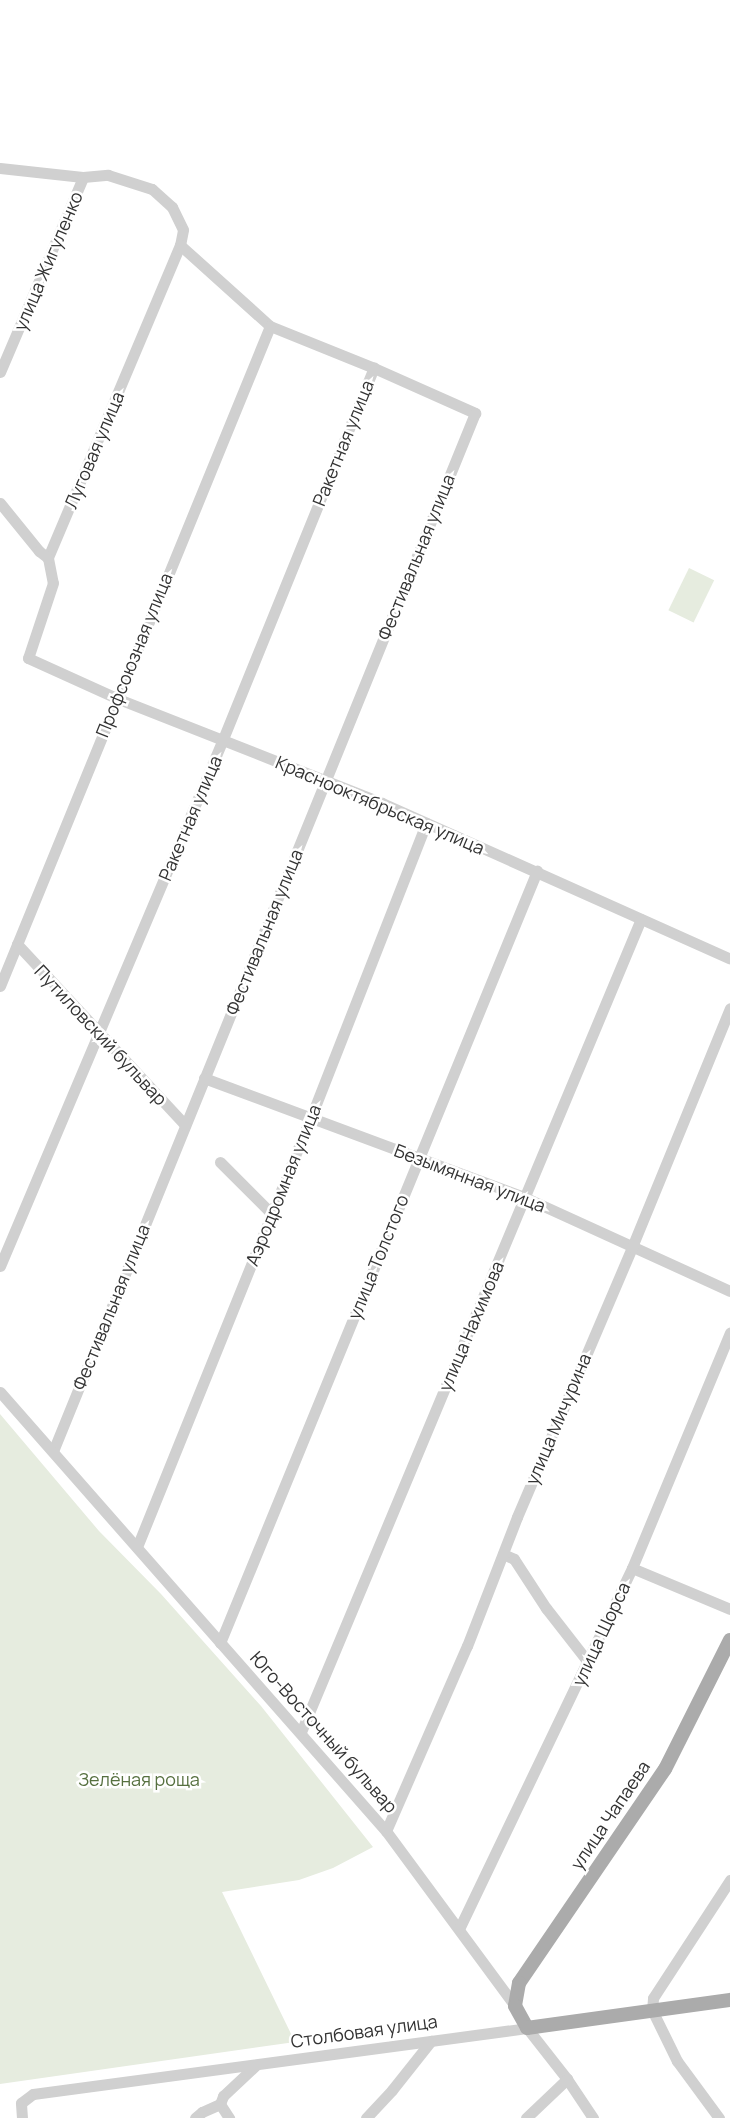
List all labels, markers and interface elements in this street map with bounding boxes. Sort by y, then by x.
street label: улица Жигуленко [9,188,87,334]
street label: Ракетная улица [308,377,378,509]
street label: Луговая улица [60,388,128,512]
street label: Фестивальная улица [373,471,459,643]
street label: Профсоюзная улица [91,570,177,740]
street label: Краснооктябрьская улица [272,751,488,859]
street label: Ракетная улица [154,752,226,884]
street label: Фестивальная улица [221,846,307,1018]
street label: Путиловский бульвар [30,960,172,1110]
street label: Аэродромная улица [241,1101,325,1269]
street label: Безымянная улица [391,1139,549,1217]
street label: улица Толстого [343,1191,413,1323]
street label: Фестивальная улица [68,1221,154,1393]
street label: улица Нахимова [434,1258,508,1394]
street label: улица Мичурина [521,1350,595,1488]
street label: улица Щорса [567,1579,635,1689]
street label: Юго-Восточный бульвар [246,1647,402,1817]
street label: улица Чапаева [566,1757,654,1873]
park label: Зелёная роща [78,1768,200,1790]
street label: Столбовая улица [289,2010,439,2052]

